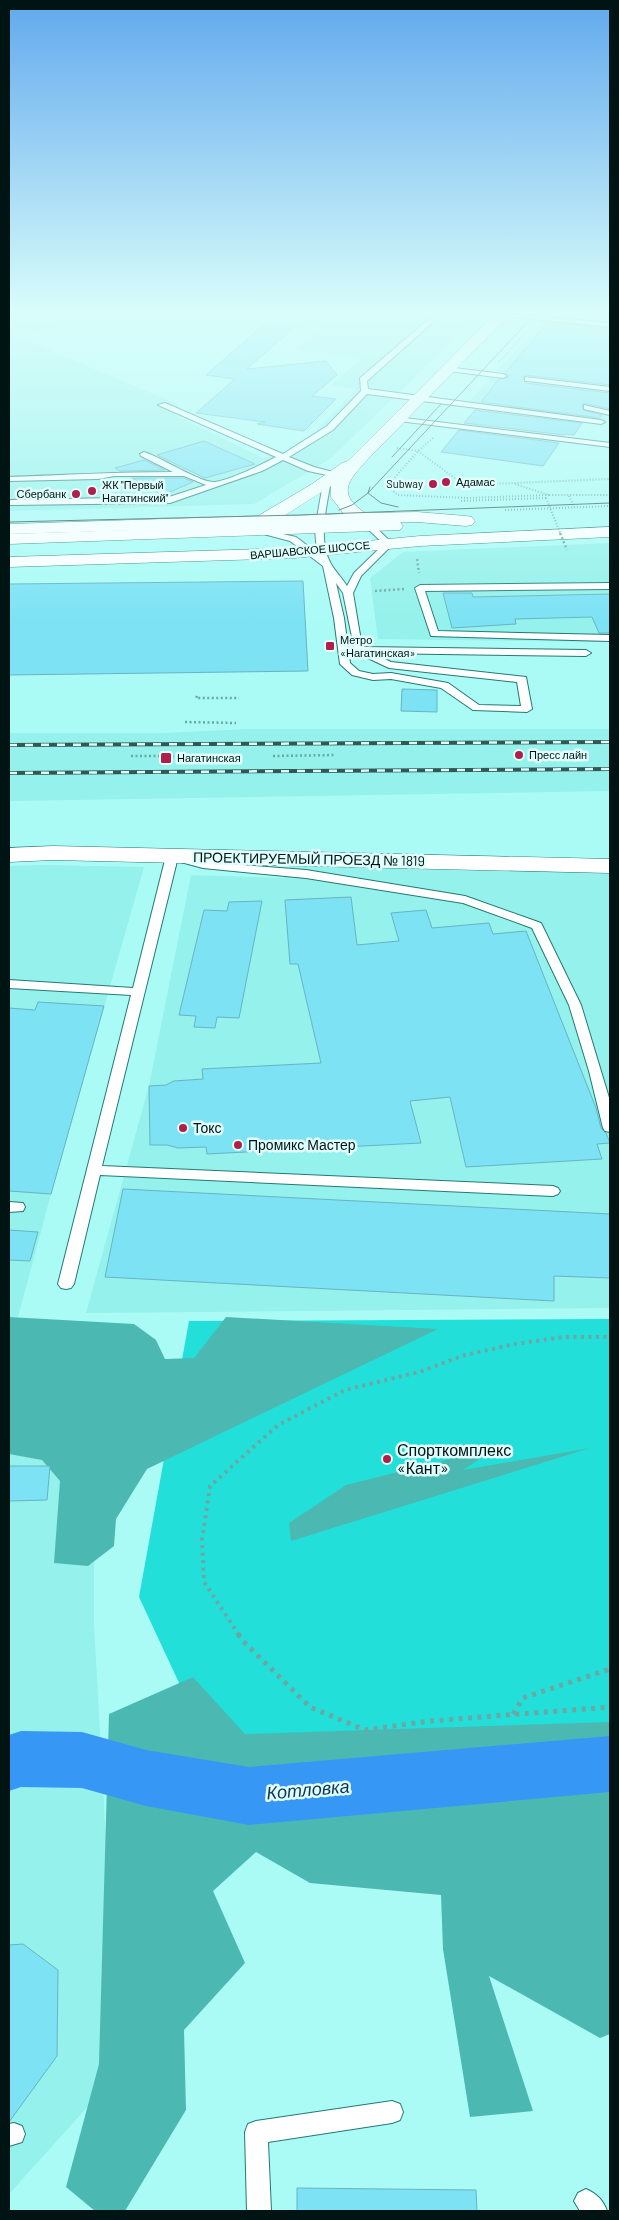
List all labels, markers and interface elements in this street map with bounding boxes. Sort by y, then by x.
place label: Адамас [456,475,496,488]
marker: Адамас [440,476,452,488]
place label: Subway [386,477,423,490]
place label: ЖК "Первый Нагатинский" [102,478,169,504]
marker: Subway [427,478,439,490]
marker: ЖК "Первый Нагатинский" [86,485,98,497]
place label: Сбербанк [17,487,66,500]
marker: Сбербанк [70,488,82,500]
street label: ВАРШАВСКОЕ ШОССЕ [250,538,370,561]
place label: Метро «Нагатинская» [340,633,416,659]
marker: Метро «Нагатинская» [324,640,336,652]
place label: Пресс лайн [529,748,587,761]
marker: Пресс лайн [513,749,525,761]
marker: Нагатинская [159,751,173,765]
place label: Нагатинская [177,751,241,764]
street label: ПРОЕКТИРУЕМЫЙ ПРОЕЗД № 1819 [193,848,425,869]
place label: Токс [193,1119,222,1136]
marker: Токс [177,1122,189,1134]
place label: Промикс Мастер [248,1136,356,1153]
marker: Промикс Мастер [232,1139,244,1151]
place label: Спорткомплекс «Кант» [397,1440,511,1477]
marker: Спорткомплекс «Кант» [381,1453,393,1465]
water label: Котловка [265,1774,350,1804]

